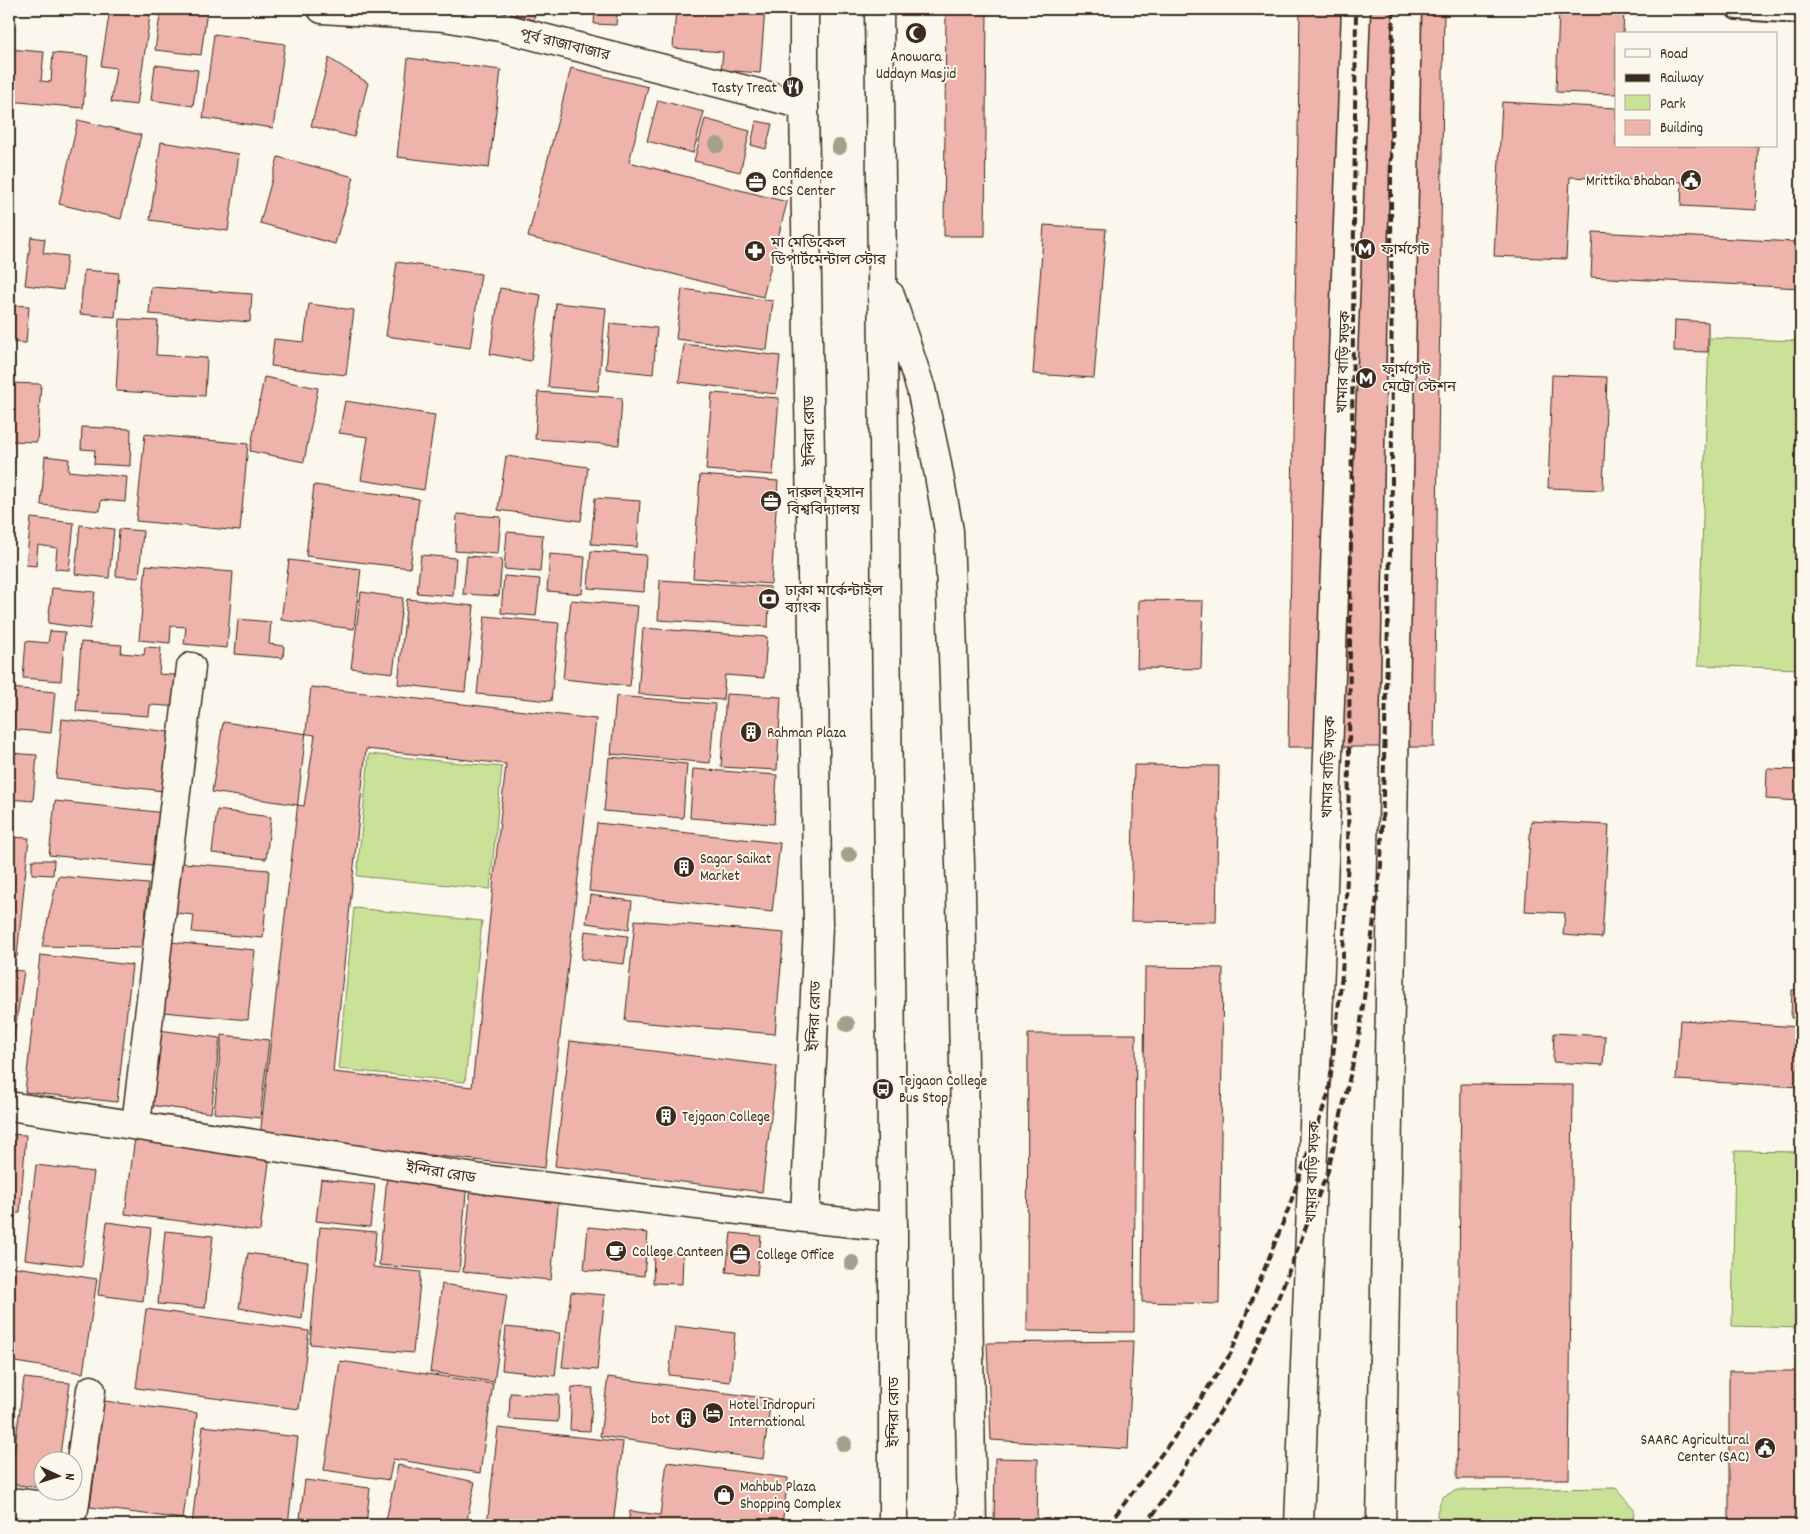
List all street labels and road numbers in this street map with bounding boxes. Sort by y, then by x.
street label: পূর্ব রাজাবাজার [517,24,613,68]
street label: খামার বাড়ি সড়ক [1332,310,1358,414]
street label: ইন্দিরা রোড [799,395,823,467]
street label: খামার বাড়ি সড়ক [1317,715,1343,819]
street label: ইন্দিরা রোড [804,980,828,1053]
street label: খামার বাড়ি সড়ক [1301,1120,1327,1224]
street label: ইন্দিরা রোড [403,1157,477,1190]
street label: ইন্দিরা রোড [884,1377,906,1448]

